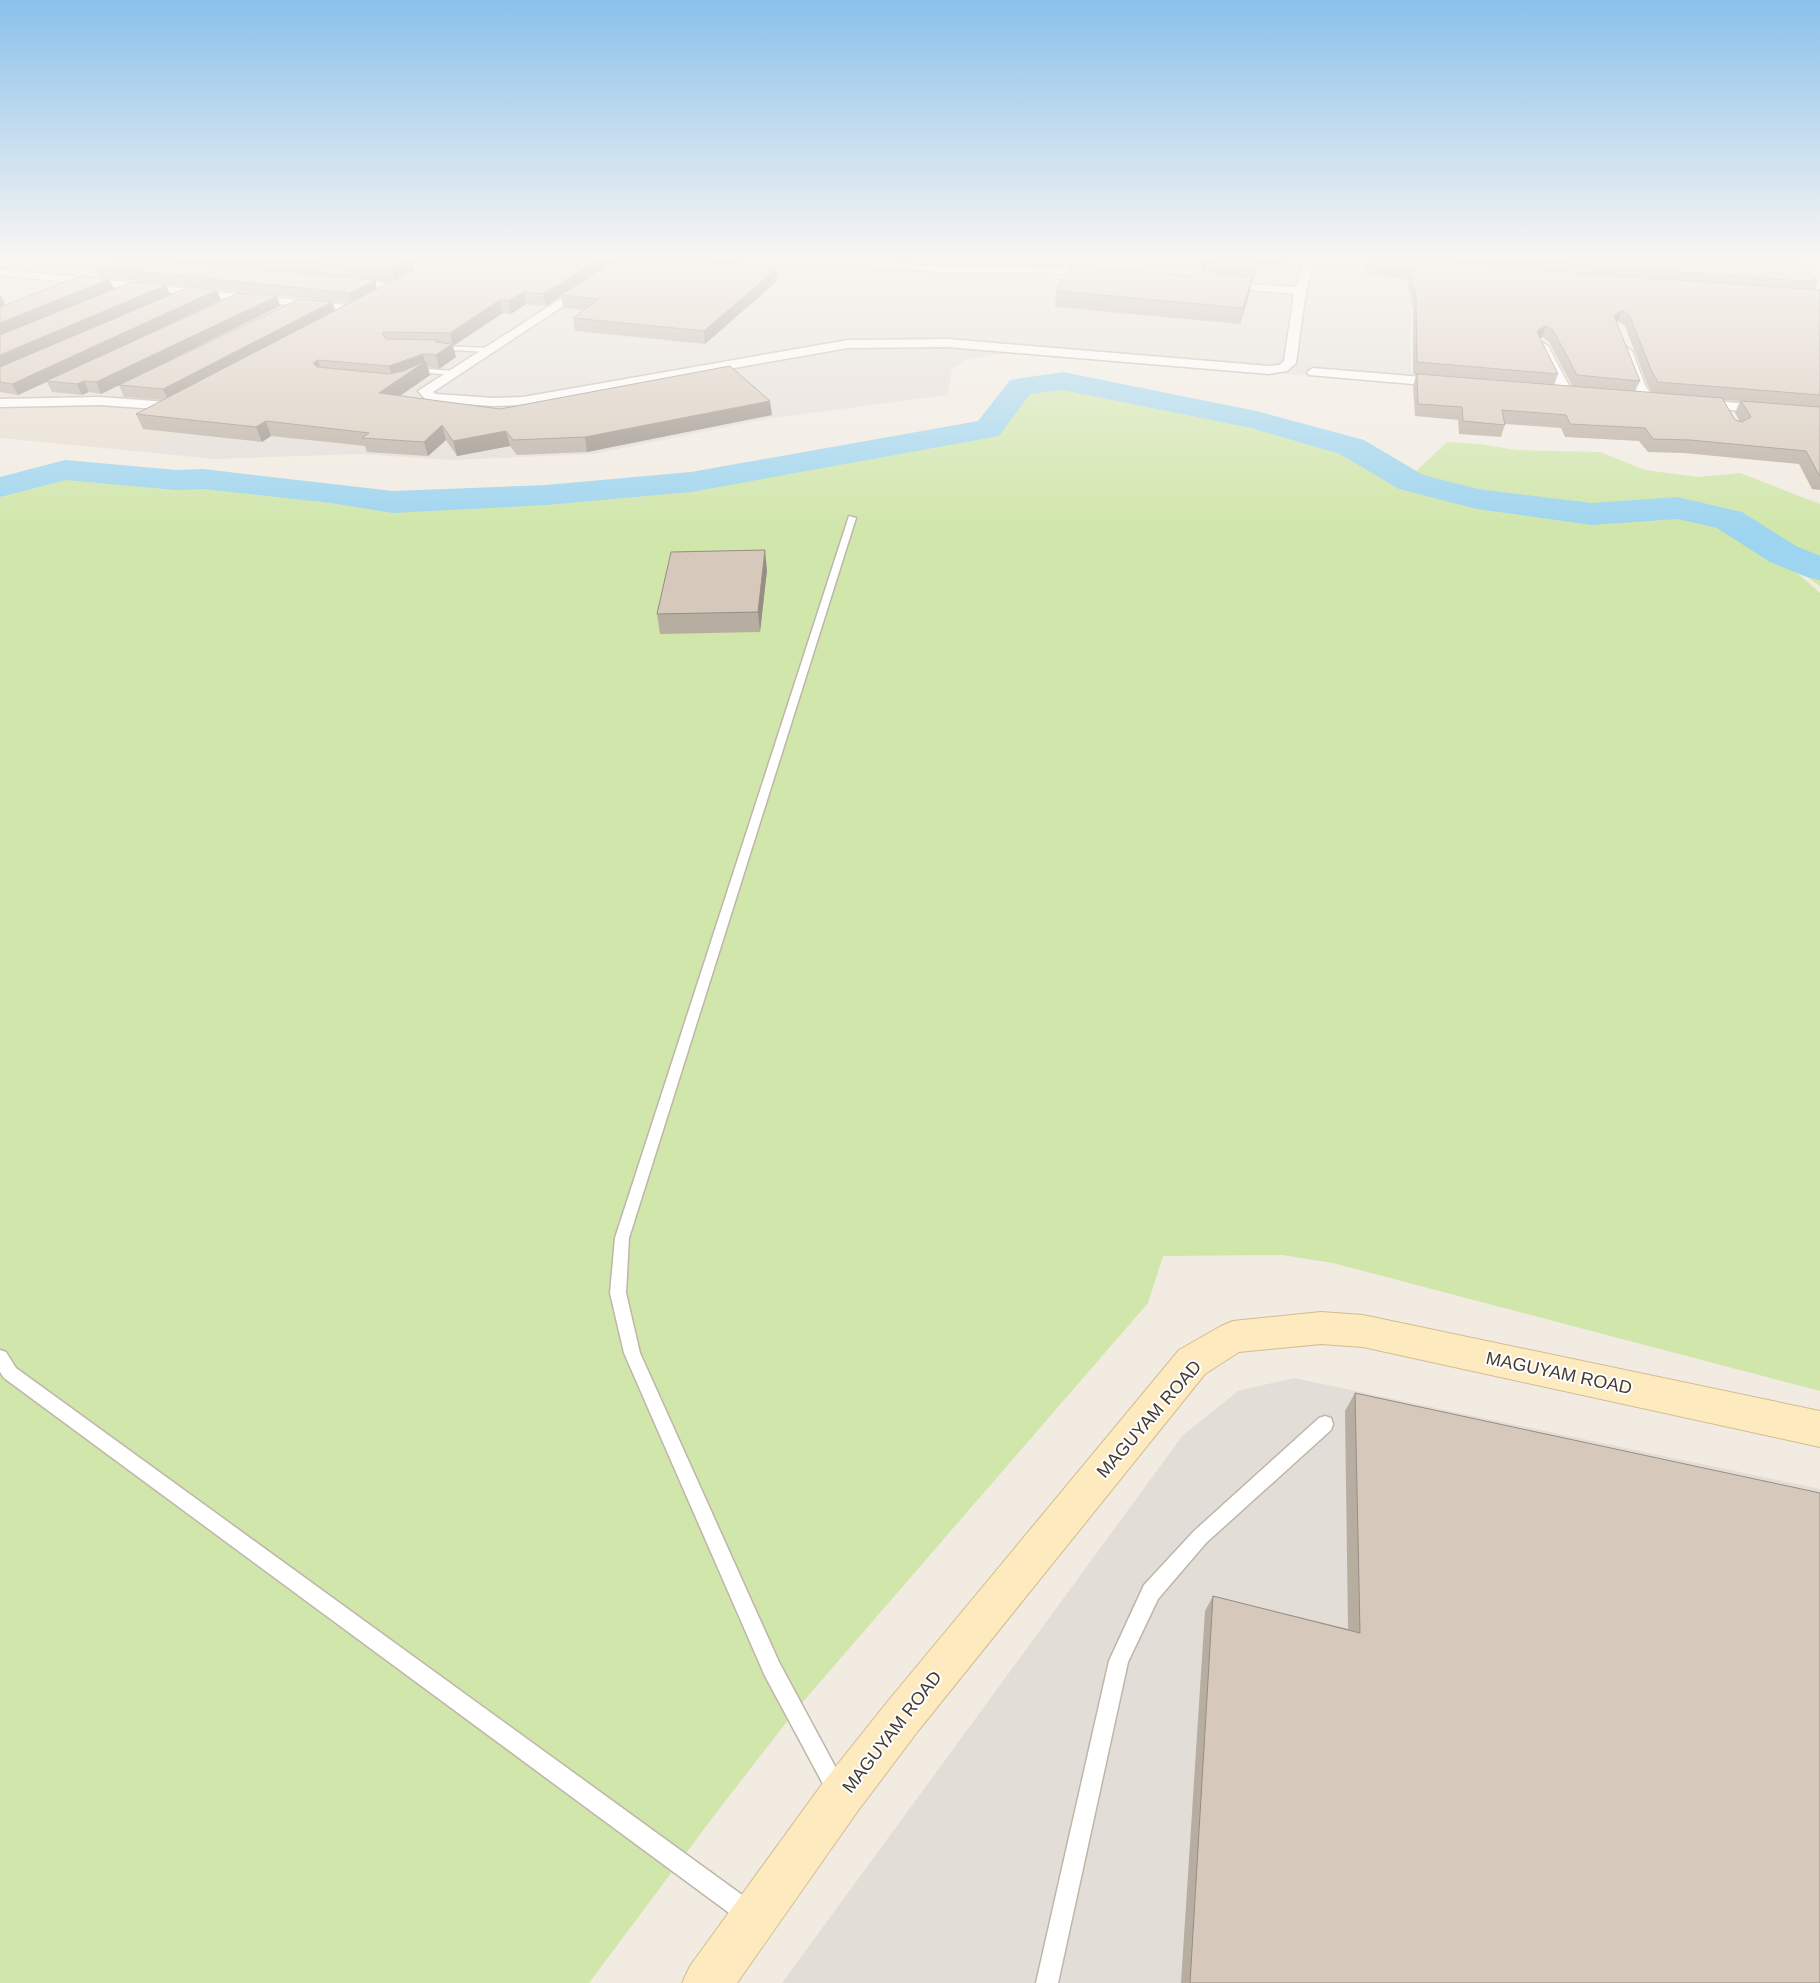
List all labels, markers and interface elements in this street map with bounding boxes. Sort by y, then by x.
street label: MAGUYAM ROAD [1484,1348,1634,1398]
street label: MAGUYAM ROAD [1093,1356,1205,1482]
street label: MAGUYAM ROAD [838,1667,946,1797]

